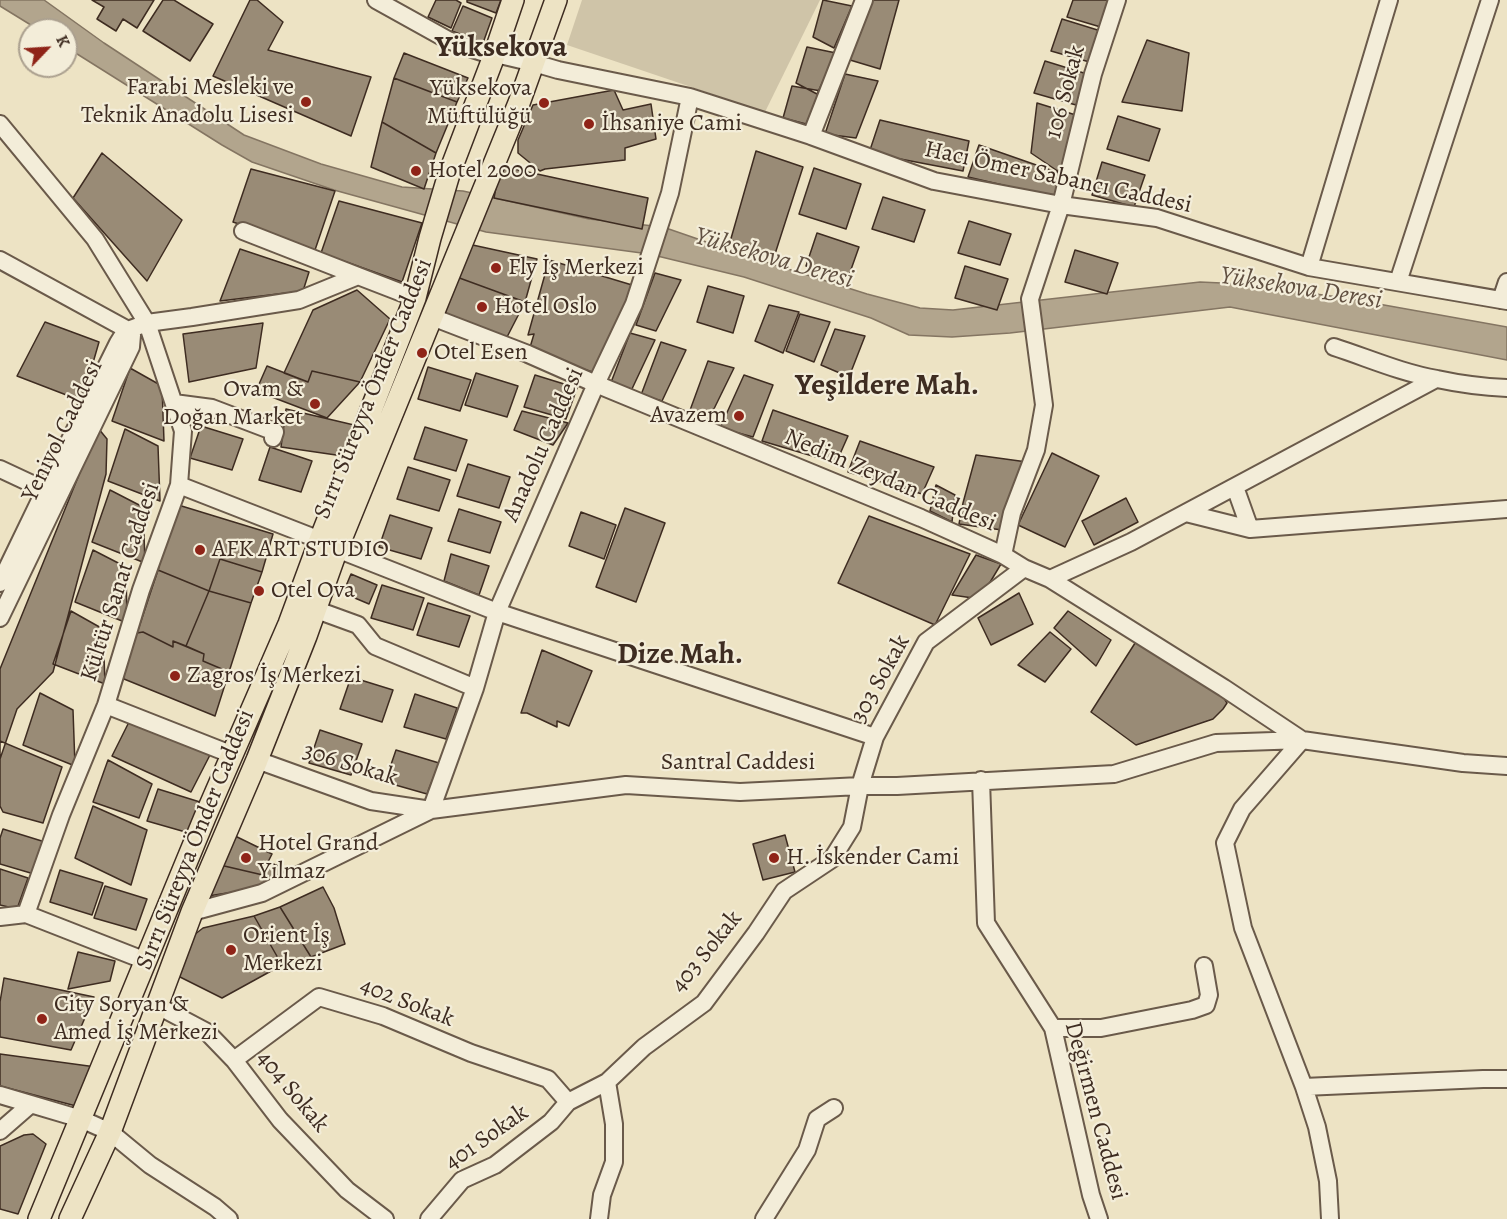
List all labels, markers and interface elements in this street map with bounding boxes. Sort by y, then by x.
north arrow [18,18,78,78]
district label: Yüksekova [435,31,567,67]
text: K [50,32,75,51]
street label: 106 Sokak [1040,42,1092,142]
place label: Farabi Mesleki ve Teknik Anadolu Lisesi [81,74,294,130]
place label: Yüksekova Müftülüğü [427,75,532,131]
marker: Farabi Mesleki ve Teknik Anadolu Lisesi [299,95,313,109]
marker: Yüksekova Müftülüğü [537,96,551,110]
place label: İhsaniye Cami [601,110,742,138]
marker: İhsaniye Cami [582,117,596,131]
street label: Hacı Ömer Sabancı Caddesi [922,136,1194,220]
place label: Hotel 2000 [428,157,537,185]
marker: Hotel 2000 [409,164,423,178]
water label: Yüksekova Deresi [691,221,857,297]
place label: Fly İş Merkezi [508,254,644,282]
street label: Sırrı Süreyya Önder Caddesi [309,255,439,523]
marker: Fly İş Merkezi [489,261,503,275]
water label: Yüksekova Deresi [1218,261,1384,317]
place label: Hotel Oslo [494,293,597,321]
marker: Hotel Oslo [475,300,489,314]
place label: Otel Esen [434,339,528,367]
marker: Otel Esen [415,346,429,360]
street label: Yeniyol Caddesi [16,355,110,507]
street label: Anadolu Caddesi [497,364,591,526]
district label: Yeşildere Mah. [795,369,979,405]
place label: Ovam & Doğan Market [163,376,303,432]
marker: Ovam & Doğan Market [308,397,322,411]
place label: Avazem [650,402,727,430]
marker: Avazem [732,409,746,423]
street label: Nedim Zeydan Caddesi [780,423,1000,539]
street label: Kültür Sanat Caddesi [75,479,167,685]
place label: AFK ART STUDIO [212,536,389,564]
marker: AFK ART STUDIO [193,543,207,557]
place label: Otel Ova [271,577,355,605]
marker: Otel Ova [252,584,266,598]
street label: 303 Sokak [845,630,917,728]
district label: Dize Mah. [617,638,743,674]
place label: Zagros İş Merkezi [187,662,362,690]
marker: Zagros İş Merkezi [168,669,182,683]
street label: Sırrı Süreyya Önder Caddesi [131,706,261,974]
street label: 306 Sokak [299,737,401,793]
street label: Santral Caddesi [661,749,815,777]
place label: Hotel Grand Yılmaz [258,830,379,886]
place label: H. İskender Cami [786,844,959,872]
marker: Hotel Grand Yılmaz [239,851,253,865]
marker: H. İskender Cami [767,851,781,865]
street label: 403 Sokak [665,905,749,999]
place label: Orient İş Merkezi [243,922,330,978]
marker: Orient İş Merkezi [224,943,238,957]
street label: 402 Sokak [356,972,458,1034]
place label: City Soryan & Amed İş Merkezi [54,991,218,1047]
marker: City Soryan & Amed İş Merkezi [35,1012,49,1026]
street label: Değirmen Caddesi [1057,1019,1133,1203]
street label: 404 Sokak [249,1045,335,1139]
street label: 401 Sokak [440,1099,534,1177]

